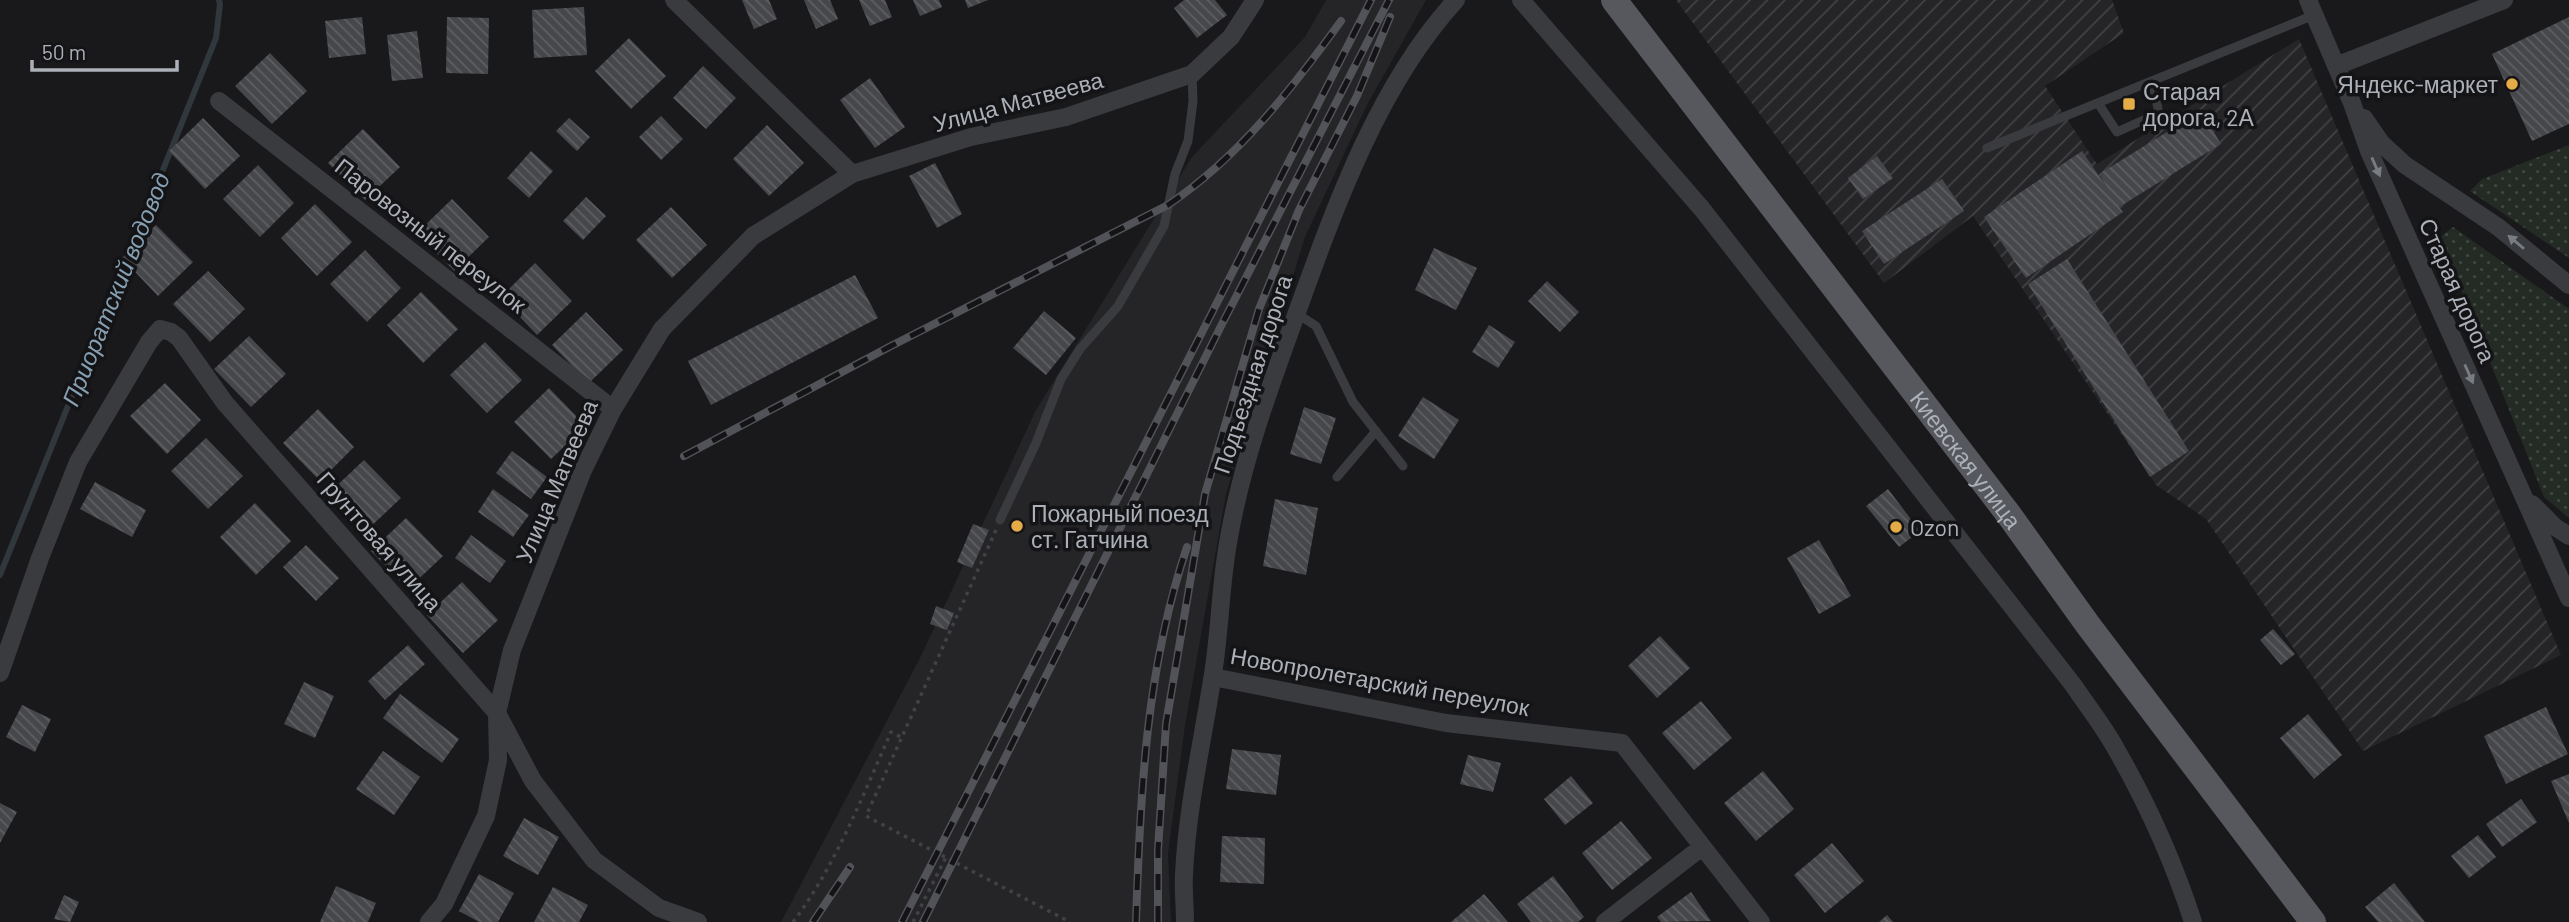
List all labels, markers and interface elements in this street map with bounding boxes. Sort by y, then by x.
scale bar [32,28,177,72]
text: 50 m [42,39,86,64]
street label: Улица Матвеева [930,65,1106,137]
place label: Яндекс-маркет [2337,70,2498,98]
marker: Яндекс-маркет [2504,76,2520,92]
place label: Старая дорога, 2А [2143,77,2254,131]
marker: Старая дорога, 2А [2121,96,2137,112]
street label: Паровозный переулок [330,152,533,319]
one-way arrow [2371,156,2382,177]
water label: Приоратский водовод [55,168,175,410]
street label: Старая дорога [2414,214,2502,367]
one-way arrow [2508,235,2525,250]
street label: Подъездная дорога [1207,271,1297,477]
one-way arrow [2463,364,2475,384]
street label: Киевская улица [1905,385,2028,534]
street label: Улица Матвеева [509,395,603,567]
street label: Грунтовая улица [312,465,448,617]
place label: Пожарный поезд ст. Гатчина [1031,499,1209,553]
place label: Ozon [1910,513,1959,541]
marker: Пожарный поезд ст. Гатчина [1009,518,1025,534]
marker: Ozon [1888,519,1904,535]
street label: Новопролетарский переулок [1228,641,1533,721]

